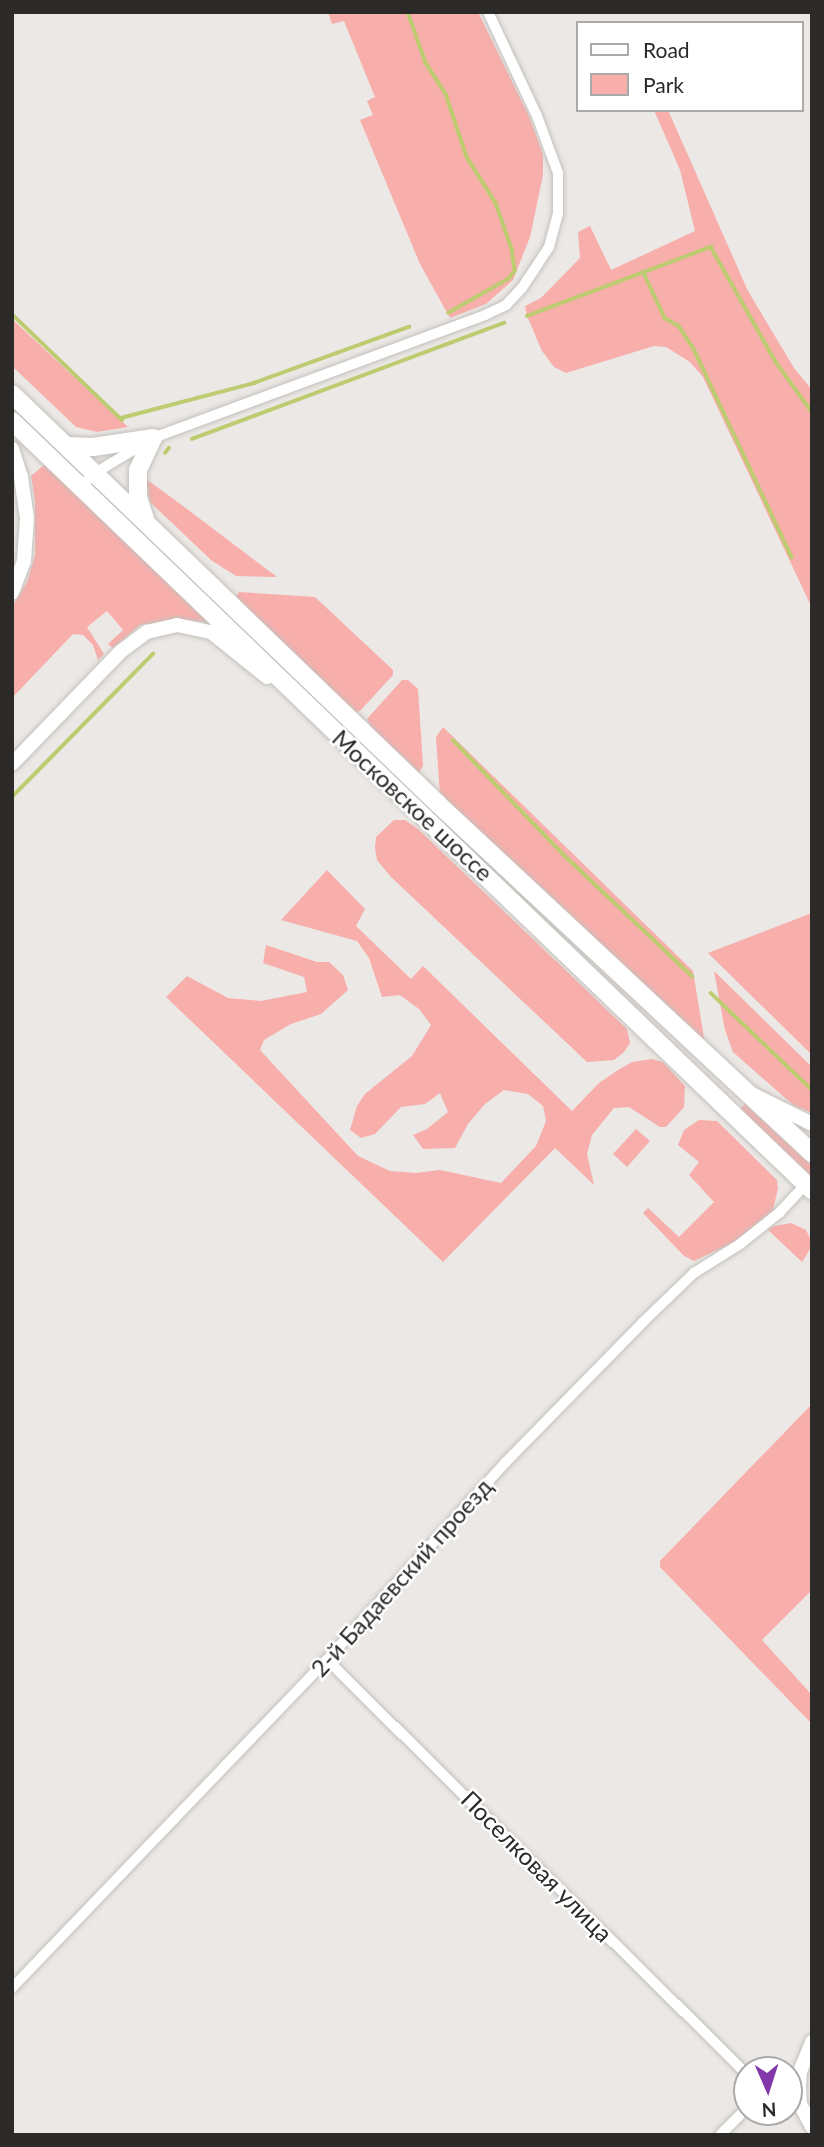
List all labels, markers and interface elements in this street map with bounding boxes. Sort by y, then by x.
legend [576,21,803,112]
text: Road [643,37,690,62]
text: Park [643,72,684,97]
street label: Московское шоссе [327,723,499,887]
street label: 2-й Бадаевский проезд [304,1472,498,1682]
street label: Поселковая улица [455,1784,619,1948]
north arrow [733,2056,803,2126]
text: N [761,2099,777,2122]

